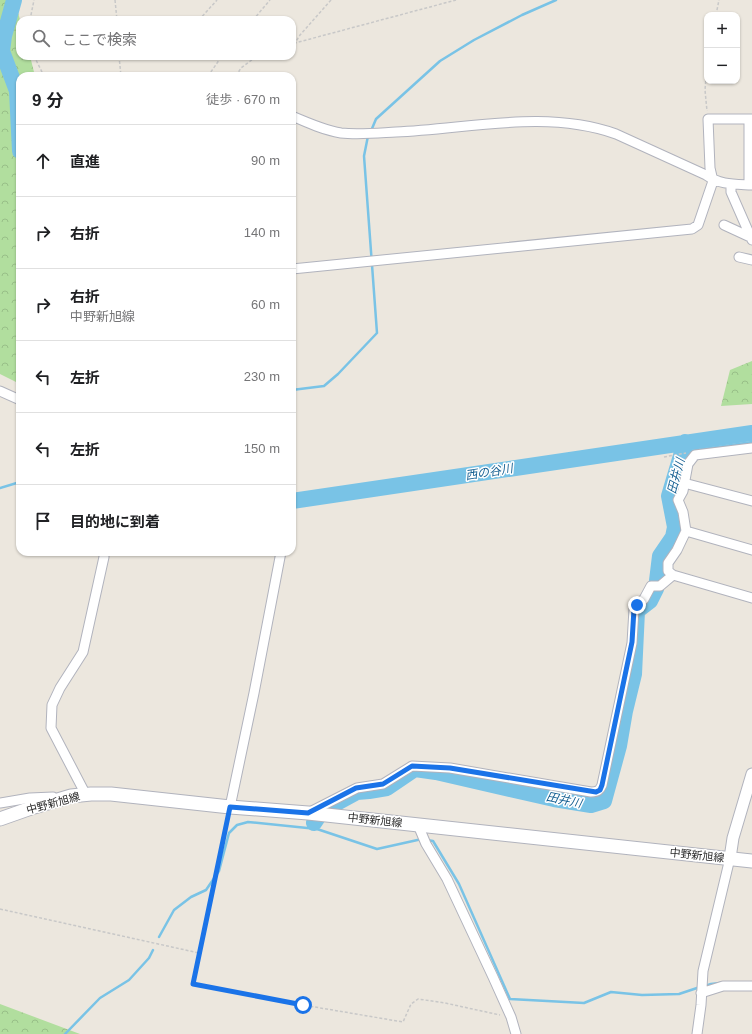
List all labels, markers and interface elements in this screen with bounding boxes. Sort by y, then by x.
map controls [704,12,740,84]
button: + [704,12,740,48]
search box [16,16,296,60]
icon: search [30,27,52,49]
text: ここで検索 [62,31,137,48]
button: − [704,48,740,84]
text: 9 分 [32,91,63,110]
text: 徒歩 · 670 m [206,92,280,107]
icon: ahead [32,150,54,172]
text: 直進 [70,153,100,170]
text: 90 m [251,153,280,168]
icon: right [32,222,54,244]
text: 右折 [70,225,100,242]
text: 140 m [244,225,280,240]
text: 右折 [70,288,100,305]
icon: right [32,294,54,316]
text: 60 m [251,297,280,312]
text: 中野新旭線 [70,309,135,324]
icon: left [32,366,54,388]
text: 左折 [70,369,100,386]
text: 230 m [244,369,280,384]
icon: left [32,438,54,460]
text: 左折 [70,441,100,458]
text: 150 m [244,441,280,456]
water label: 田井川 [665,455,688,495]
water label: 西の谷川 [464,461,516,483]
icon: arrive [32,510,54,532]
text: 目的地に到着 [70,513,160,530]
route end [628,596,646,614]
water label: 田井川 [545,789,585,811]
street label: 中野新旭線 [25,790,81,816]
street label: 中野新旭線 [347,811,403,829]
street label: 中野新旭線 [669,846,725,864]
route start [294,996,312,1014]

